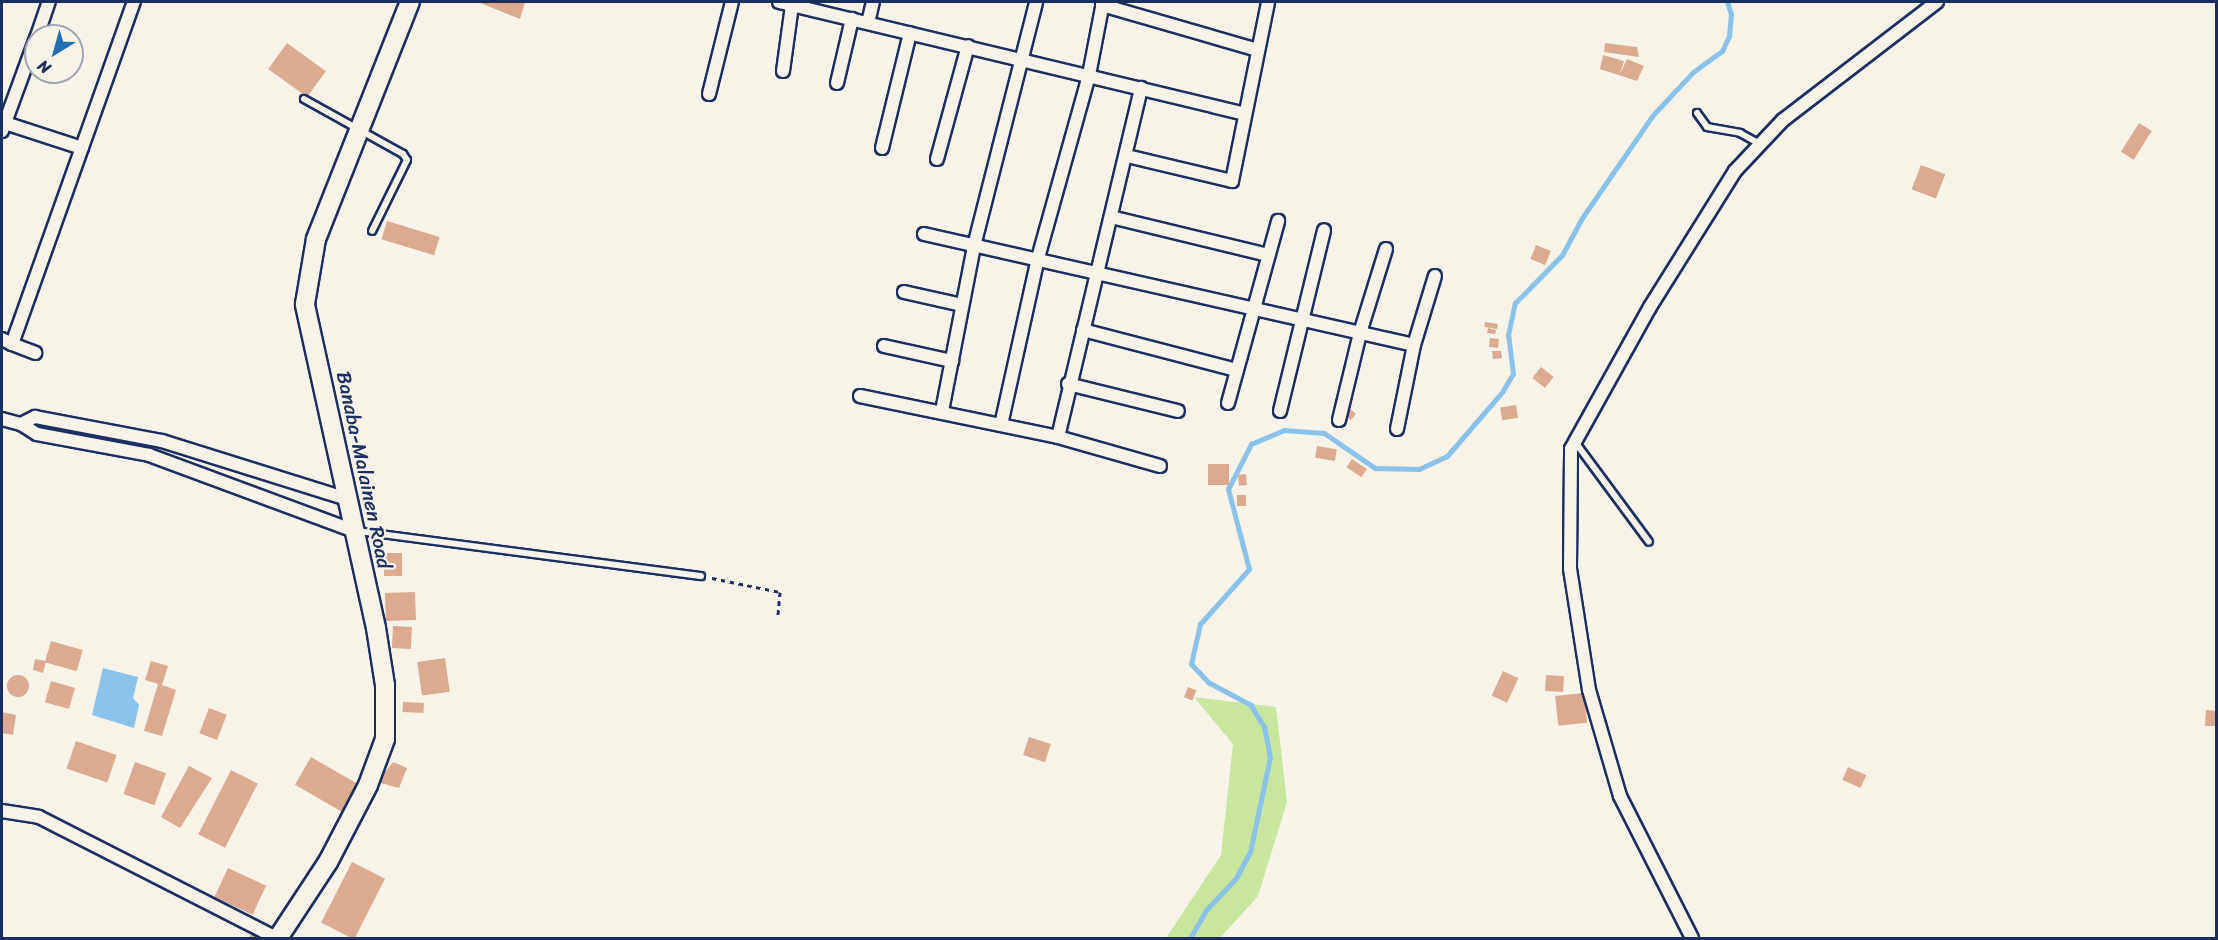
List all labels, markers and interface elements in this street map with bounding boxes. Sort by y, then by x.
north arrow [24,24,84,84]
text: N [31,52,57,82]
street label: Banaba-Malainen Road [331,369,397,571]

